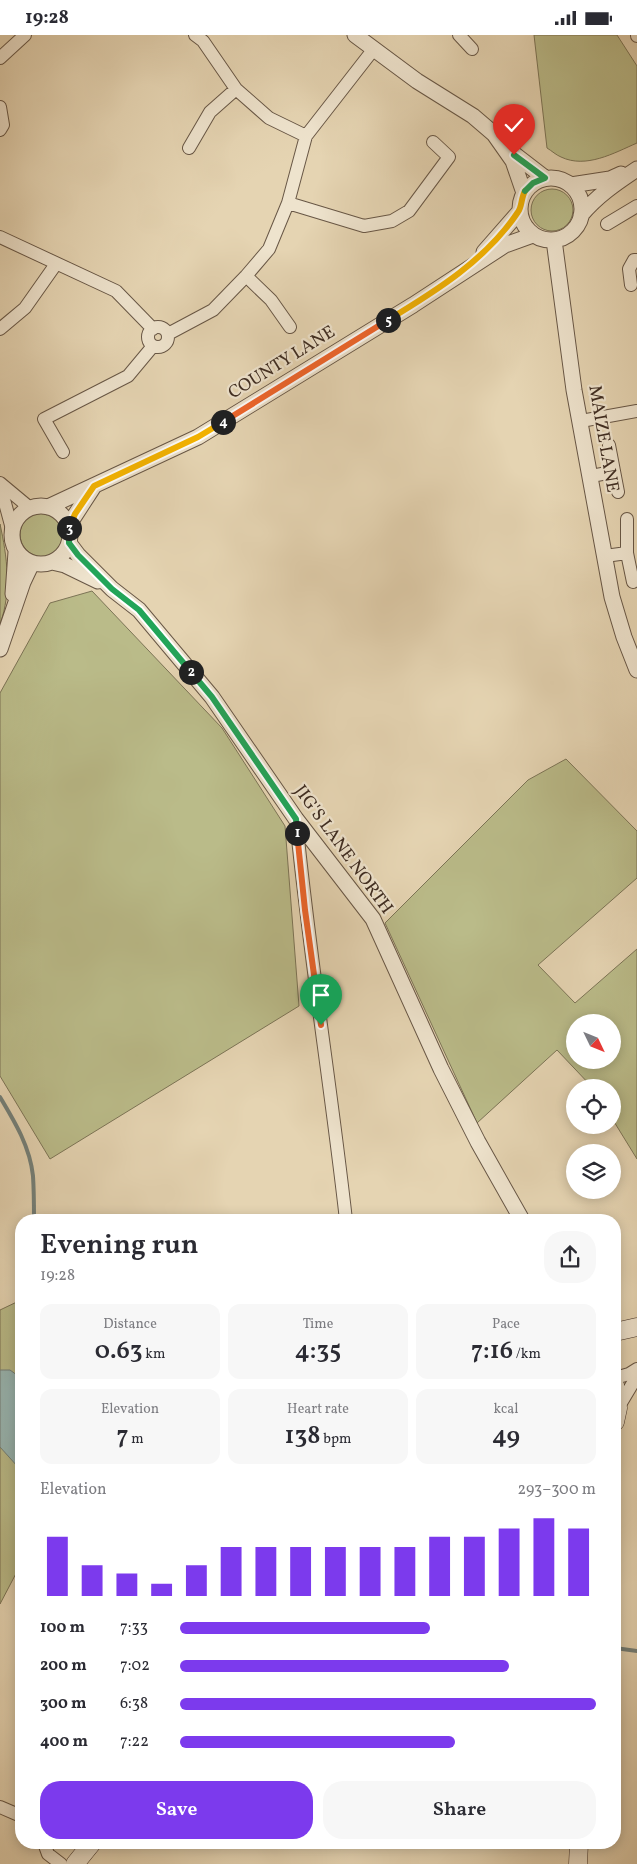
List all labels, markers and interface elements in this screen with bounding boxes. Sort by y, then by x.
text: 19:28 [25,5,69,31]
pin [493,104,535,155]
icon: check [500,111,528,139]
pin: 5 [376,307,400,333]
text: 5 [385,311,392,330]
street label: COUNTY LANE [224,320,340,406]
street label: MAIZE LANE [581,383,625,495]
pin: 4 [210,409,236,435]
text: 4 [219,413,228,432]
pin: 3 [56,515,82,541]
text: 3 [66,519,73,538]
pin: 2 [178,659,204,685]
text: 2 [188,663,195,682]
street label: JIG'S LANE NORTH [288,780,398,920]
pin: 1 [284,821,310,845]
text: 1 [295,824,300,843]
pin [300,974,342,1025]
icon: arrive [307,981,335,1009]
north arrow [566,1014,621,1069]
map controls [566,1014,621,1199]
button: locate [566,1079,621,1134]
button: layers [566,1144,621,1199]
text: Evening run [40,1226,199,1265]
button: share [544,1231,596,1283]
text: 19:28 [40,1265,75,1287]
text: Distance [103,1315,157,1334]
text: Time [303,1315,333,1334]
text: Pace [492,1315,520,1334]
text: 0.63 [95,1334,142,1369]
text: 4:35 [295,1334,341,1369]
text: 7:16 [471,1334,513,1369]
text: km [142,1345,165,1364]
text: /km [513,1345,541,1364]
text: Elevation [101,1400,159,1419]
text: Heart rate [287,1400,349,1419]
text: kcal [494,1400,518,1419]
text: 7 [116,1419,128,1454]
text: 138 [285,1419,321,1454]
text: 49 [492,1419,520,1454]
text: m [128,1430,144,1449]
text: bpm [321,1430,351,1449]
text: Elevation [40,1479,107,1501]
text: 293–300 m [518,1479,596,1501]
text: 100 m [40,1617,85,1639]
text: 7:33 [120,1617,148,1639]
text: 200 m [40,1655,87,1677]
text: 7:02 [120,1655,150,1677]
text: 300 m [40,1693,86,1715]
text: 6:38 [120,1693,148,1715]
text: 400 m [40,1731,88,1753]
text: 7:22 [120,1731,149,1753]
button: Save [40,1781,313,1839]
button: Share [323,1781,596,1839]

